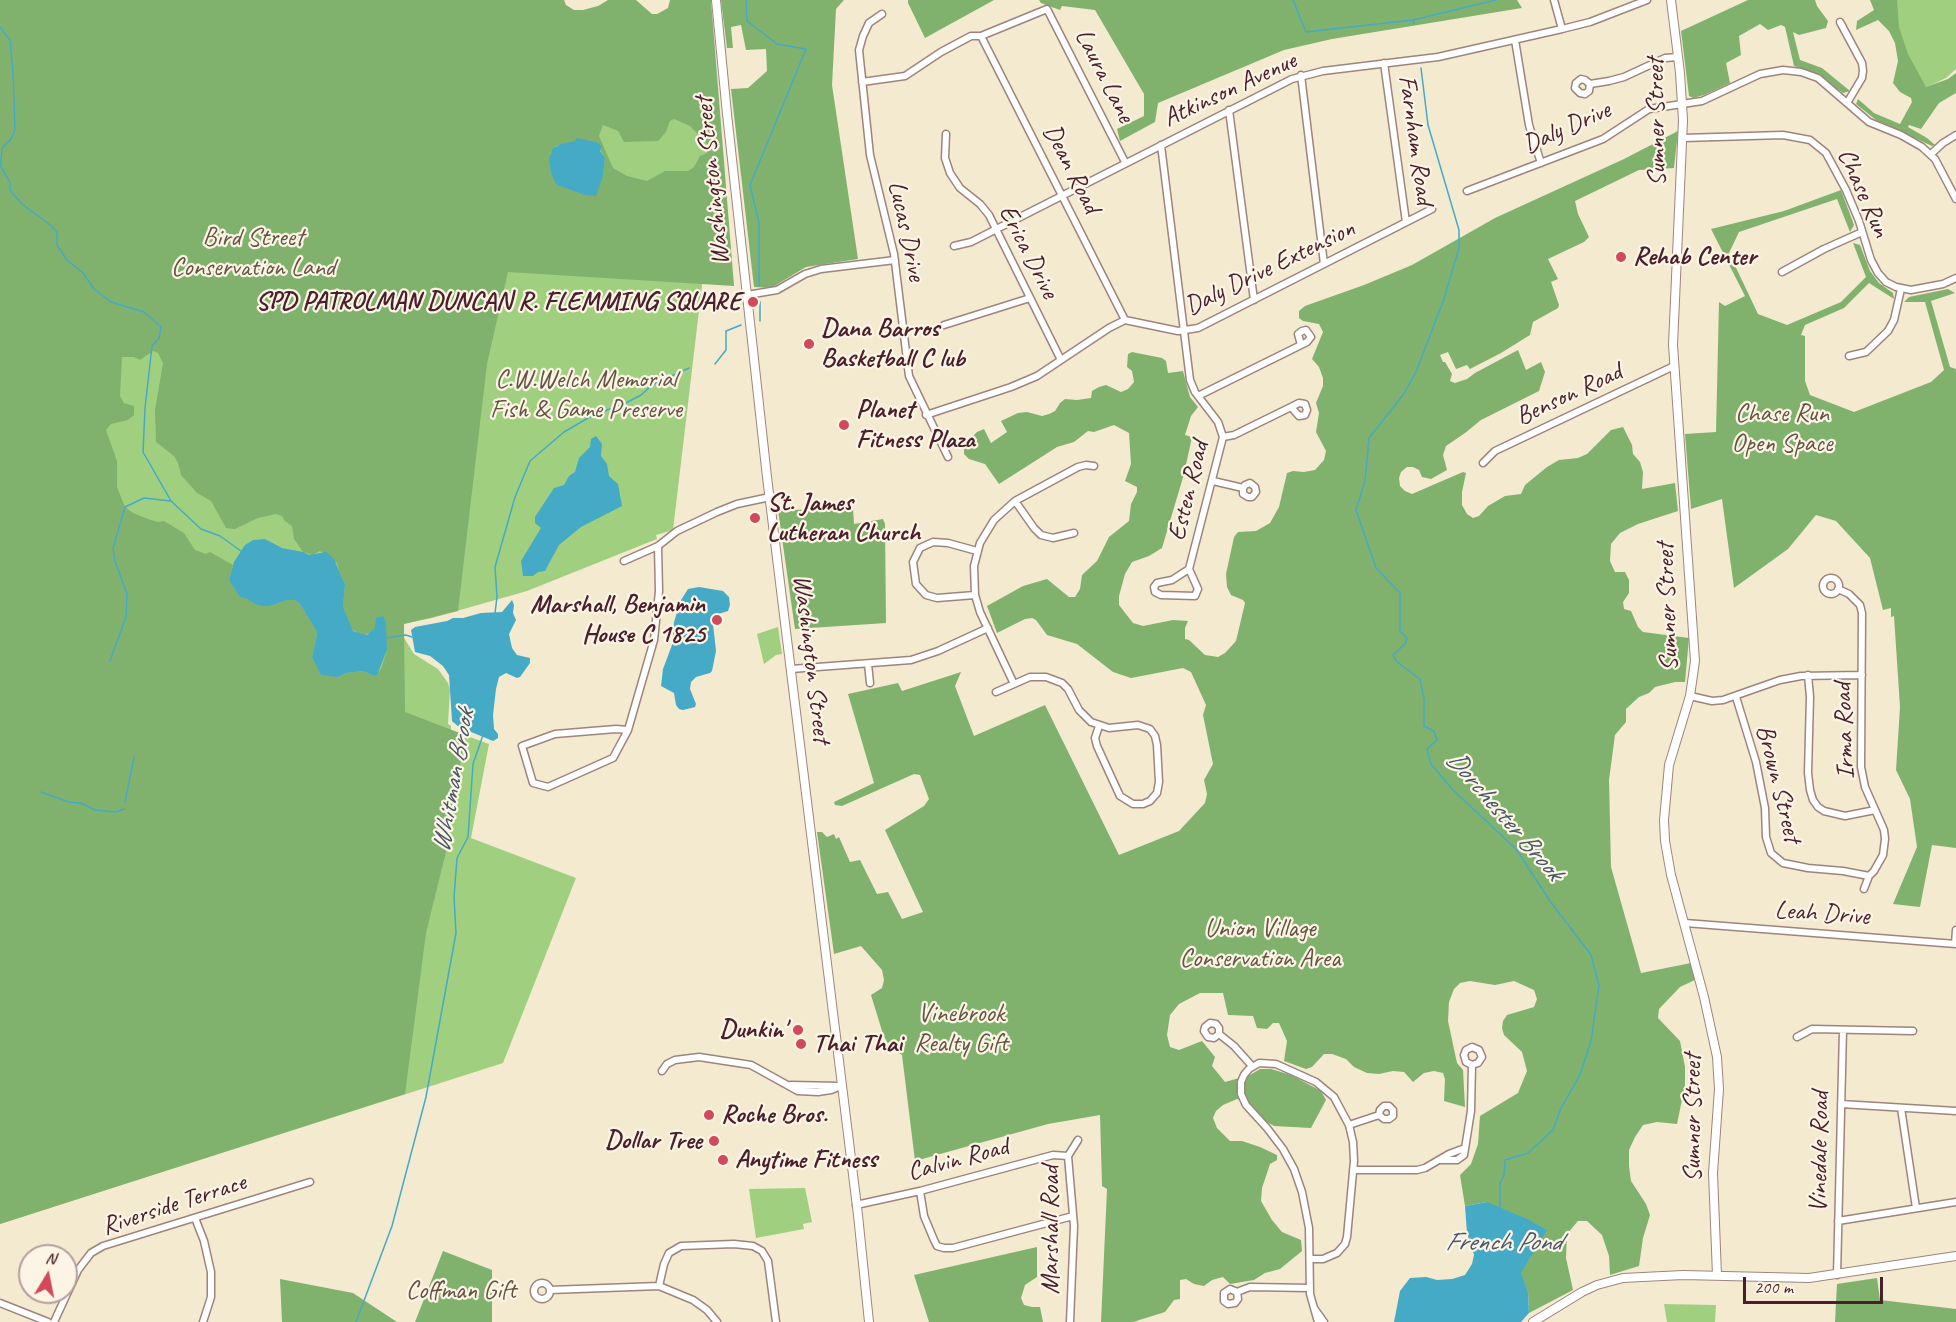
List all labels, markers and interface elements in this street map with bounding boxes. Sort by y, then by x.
street label: Laura Lane [1067,24,1141,128]
street label: Atkinson Avenue [1158,46,1302,134]
street label: Sumner Street [1640,57,1674,187]
street label: Farnham Road [1391,73,1439,207]
street label: Washington Street [689,95,737,267]
street label: Daly Drive [1518,95,1616,161]
street label: Dean Road [1035,119,1107,219]
street label: Chase Run [1830,144,1896,242]
street label: Lucas Drive [880,178,932,284]
street label: Erica Drive [991,200,1065,304]
street label: Daly Drive Extension [1180,213,1360,323]
park label: Bird Street Conservation Land [171,222,335,284]
place label: Rehab Center [1633,241,1756,273]
marker: Rehab Center [1614,250,1628,264]
place label: SPD PATROLMAN DUNCAN R. FLEMMING SQUARE [256,286,741,318]
marker: SPD PATROLMAN DUNCAN R. FLEMMING SQUARE [746,295,760,309]
place label: Dana Barros Basketball C lub [821,313,965,374]
marker: Dana Barros Basketball C lub [802,337,816,351]
street label: Benson Road [1511,357,1627,433]
park label: C.W.Welch Memorial Fish & Game Preserve [490,364,682,426]
place label: Planet Fitness Plaza [856,394,975,455]
park label: Chase Run Open Space [1732,398,1832,460]
marker: Planet Fitness Plaza [837,418,851,432]
street label: Esten Road [1162,438,1216,544]
place label: St. James Lutheran Church [767,487,920,548]
marker: St. James Lutheran Church [748,511,762,525]
street label: Sumner Street [1650,542,1686,672]
street label: Washington Street [785,573,837,745]
place label: Marshall, Benjamin House C 1825 [530,589,705,650]
marker: Marshall, Benjamin House C 1825 [710,613,724,627]
street label: Irma Road [1828,682,1862,780]
water label: Whitman Brook [426,707,482,855]
street label: Brown Street [1748,722,1808,846]
water label: Dorchester Brook [1439,744,1569,888]
street label: Leah Drive [1774,895,1870,933]
park label: Union Village Conservation Area [1180,913,1340,975]
park label: Vinebrook Realty Gift [914,998,1008,1060]
place label: Dunkin' [719,1014,786,1046]
marker: Dunkin' [791,1023,805,1037]
place label: Thai Thai [813,1028,902,1060]
marker: Thai Thai [794,1037,808,1051]
street label: Sumner Street [1677,1054,1709,1182]
street label: Vinedale Road [1803,1091,1837,1213]
place label: Roche Bros. [721,1099,827,1131]
marker: Roche Bros. [702,1108,716,1122]
place label: Dollar Tree [605,1125,702,1157]
street label: Calvin Road [904,1132,1012,1188]
marker: Dollar Tree [707,1134,721,1148]
place label: Anytime Fitness [735,1144,877,1176]
marker: Anytime Fitness [716,1153,730,1167]
street label: Marshall Road [1035,1165,1067,1295]
street label: Riverside Terrace [98,1167,250,1243]
water label: French Pond [1445,1227,1561,1259]
north arrow [18,1244,78,1304]
text: N [44,1248,57,1269]
scale bar [1746,1265,1886,1303]
park label: Coffman Gift [406,1275,516,1307]
text: 200 m [1754,1276,1793,1298]

